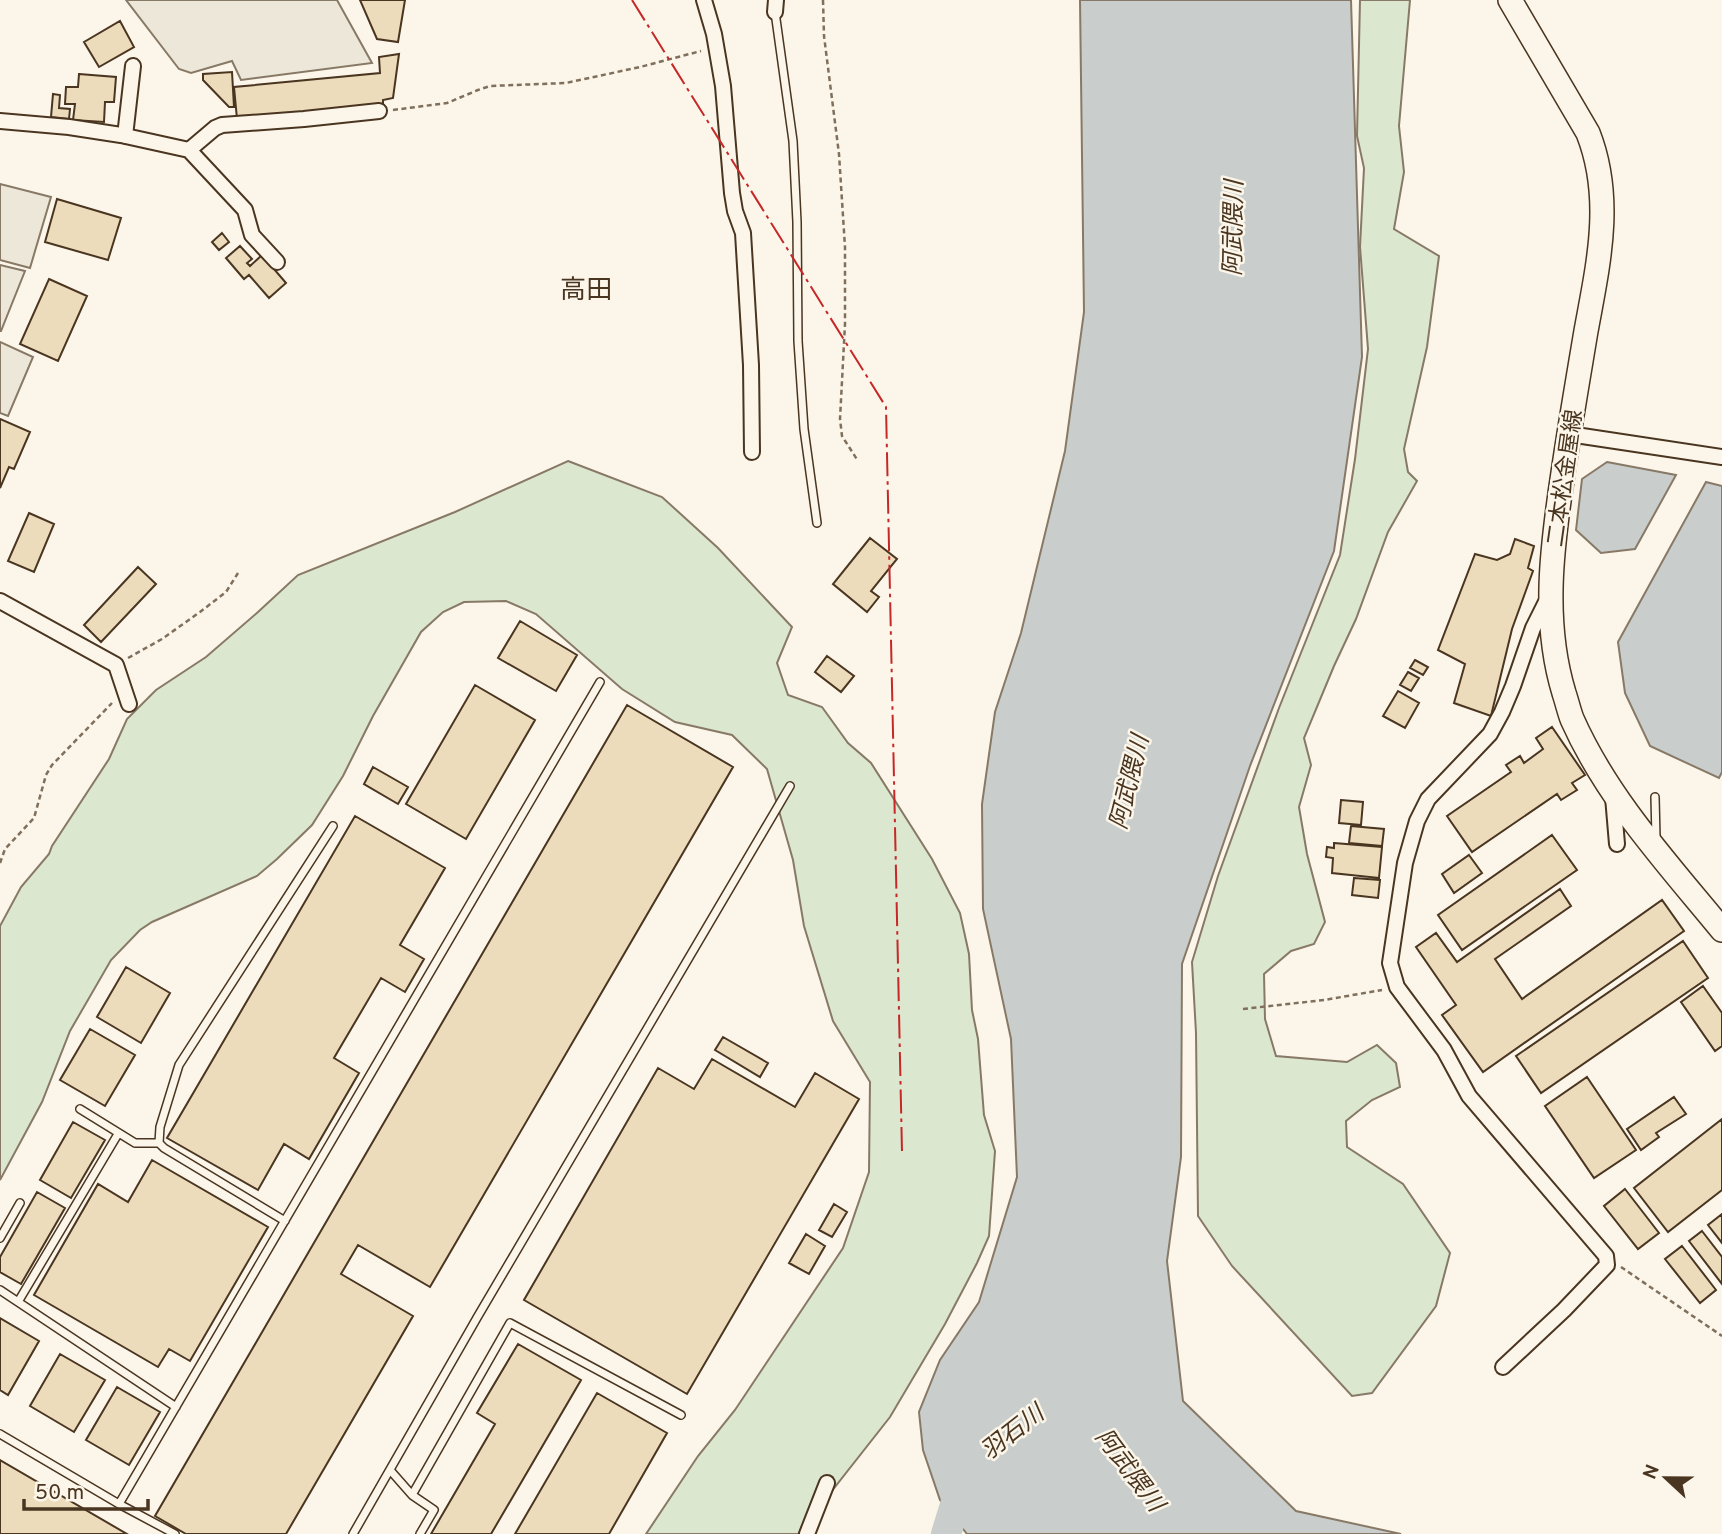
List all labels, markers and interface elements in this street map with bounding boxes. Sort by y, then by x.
water label: 阿武隈川 [1219,177,1251,276]
district label: 高田 [560,275,612,308]
street label: 二本松金屋線 [1543,408,1590,549]
water label: 阿武隈川 [1105,729,1158,833]
water label: 羽石川 [976,1398,1053,1468]
water label: 阿武隈川 [1088,1424,1171,1521]
north arrow [1631,1443,1701,1513]
text: N [1638,1462,1666,1483]
scale bar [24,1468,149,1512]
text: 50 m [35,1480,84,1507]

